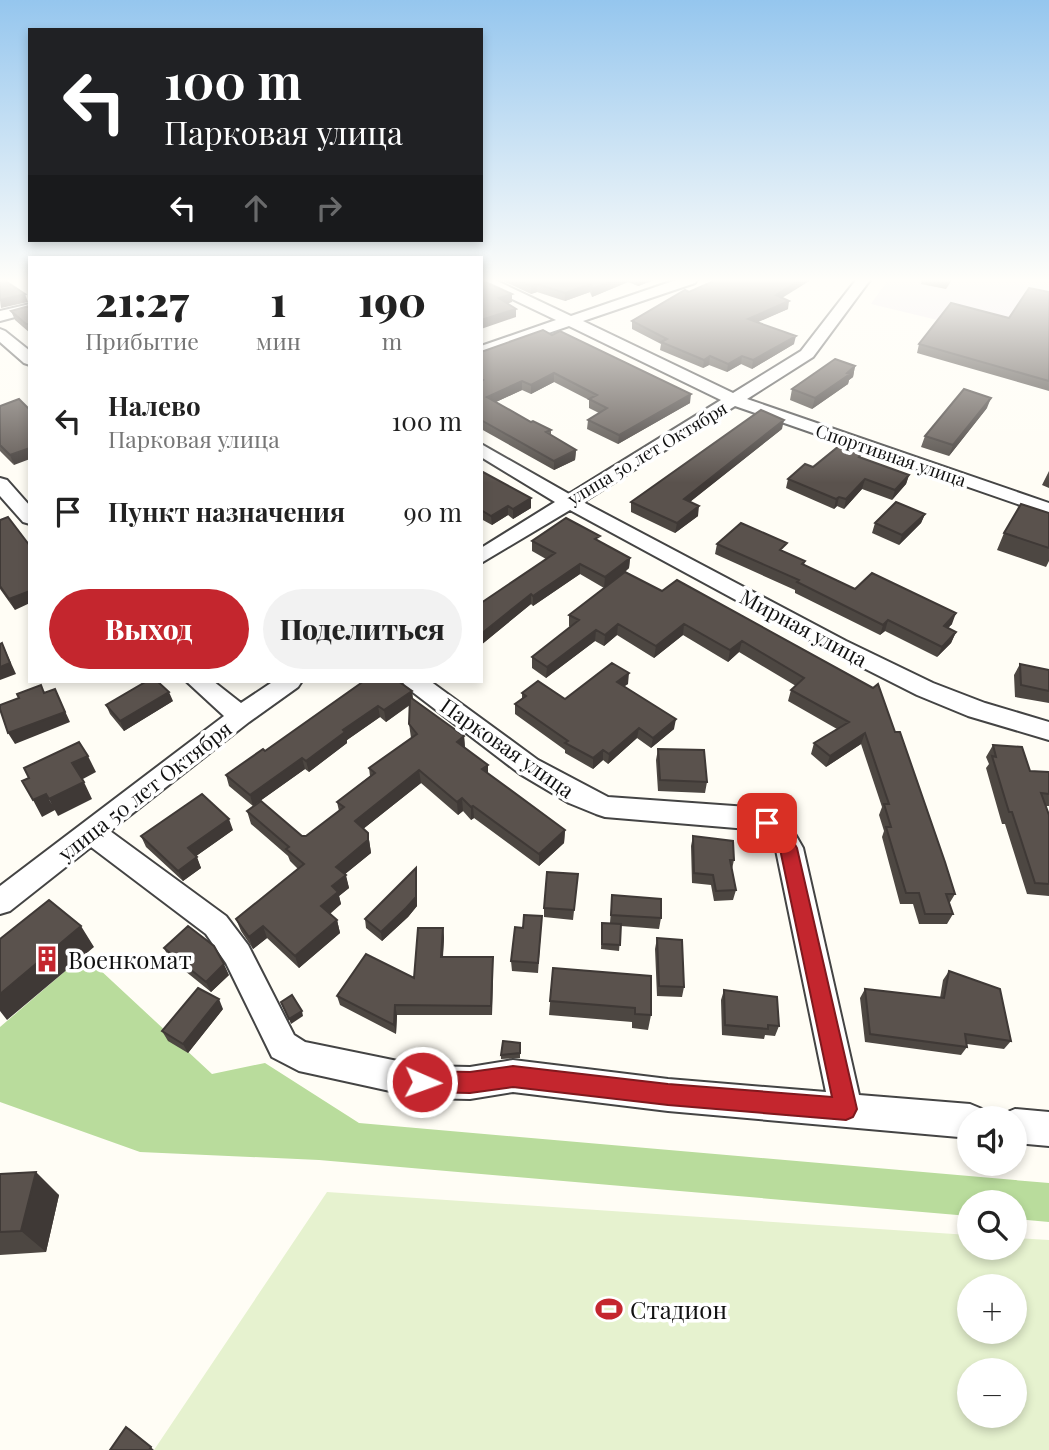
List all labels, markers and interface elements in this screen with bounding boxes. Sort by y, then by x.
text: 100 m [164,47,302,112]
icon: left [49,56,140,147]
text: Парковая улица [164,110,403,153]
icon: left [164,189,202,227]
icon: ahead [237,189,275,227]
icon: right [310,189,348,227]
text: 21:27 [95,272,189,328]
text: 1 [270,272,287,328]
text: 190 [358,272,426,328]
text: Прибытие [85,325,199,356]
text: мин [256,325,301,356]
text: m [382,325,402,356]
text: Налево [108,388,201,423]
street label: улица 50 лет Октября [562,396,732,511]
icon: left [49,402,87,440]
text: 100 m [392,403,462,438]
street label: Спортивная улица [813,418,969,492]
text: Парковая улица [108,423,280,454]
icon: arrive [49,493,87,531]
text: Пункт назначения [108,494,345,529]
text: 90 m [404,494,462,529]
street label: Мирная улица [736,582,873,673]
button: Выход [49,589,249,669]
button: Поделиться [263,589,462,669]
street label: Парковая улица [436,691,581,804]
street label: улица 50 лет Октября [51,714,236,867]
pin [737,793,797,853]
icon: arrive [748,804,786,842]
place label: Военкомат [68,943,192,975]
building icon: Военкомат [32,944,62,974]
position arrow [385,1045,459,1119]
map controls [957,1106,1027,1428]
button: sound [957,1106,1027,1176]
button: search [957,1190,1027,1260]
button: + [957,1274,1027,1344]
place label: Стадион [630,1293,727,1325]
sports icon: Стадион [594,1294,624,1324]
button: − [957,1358,1027,1428]

